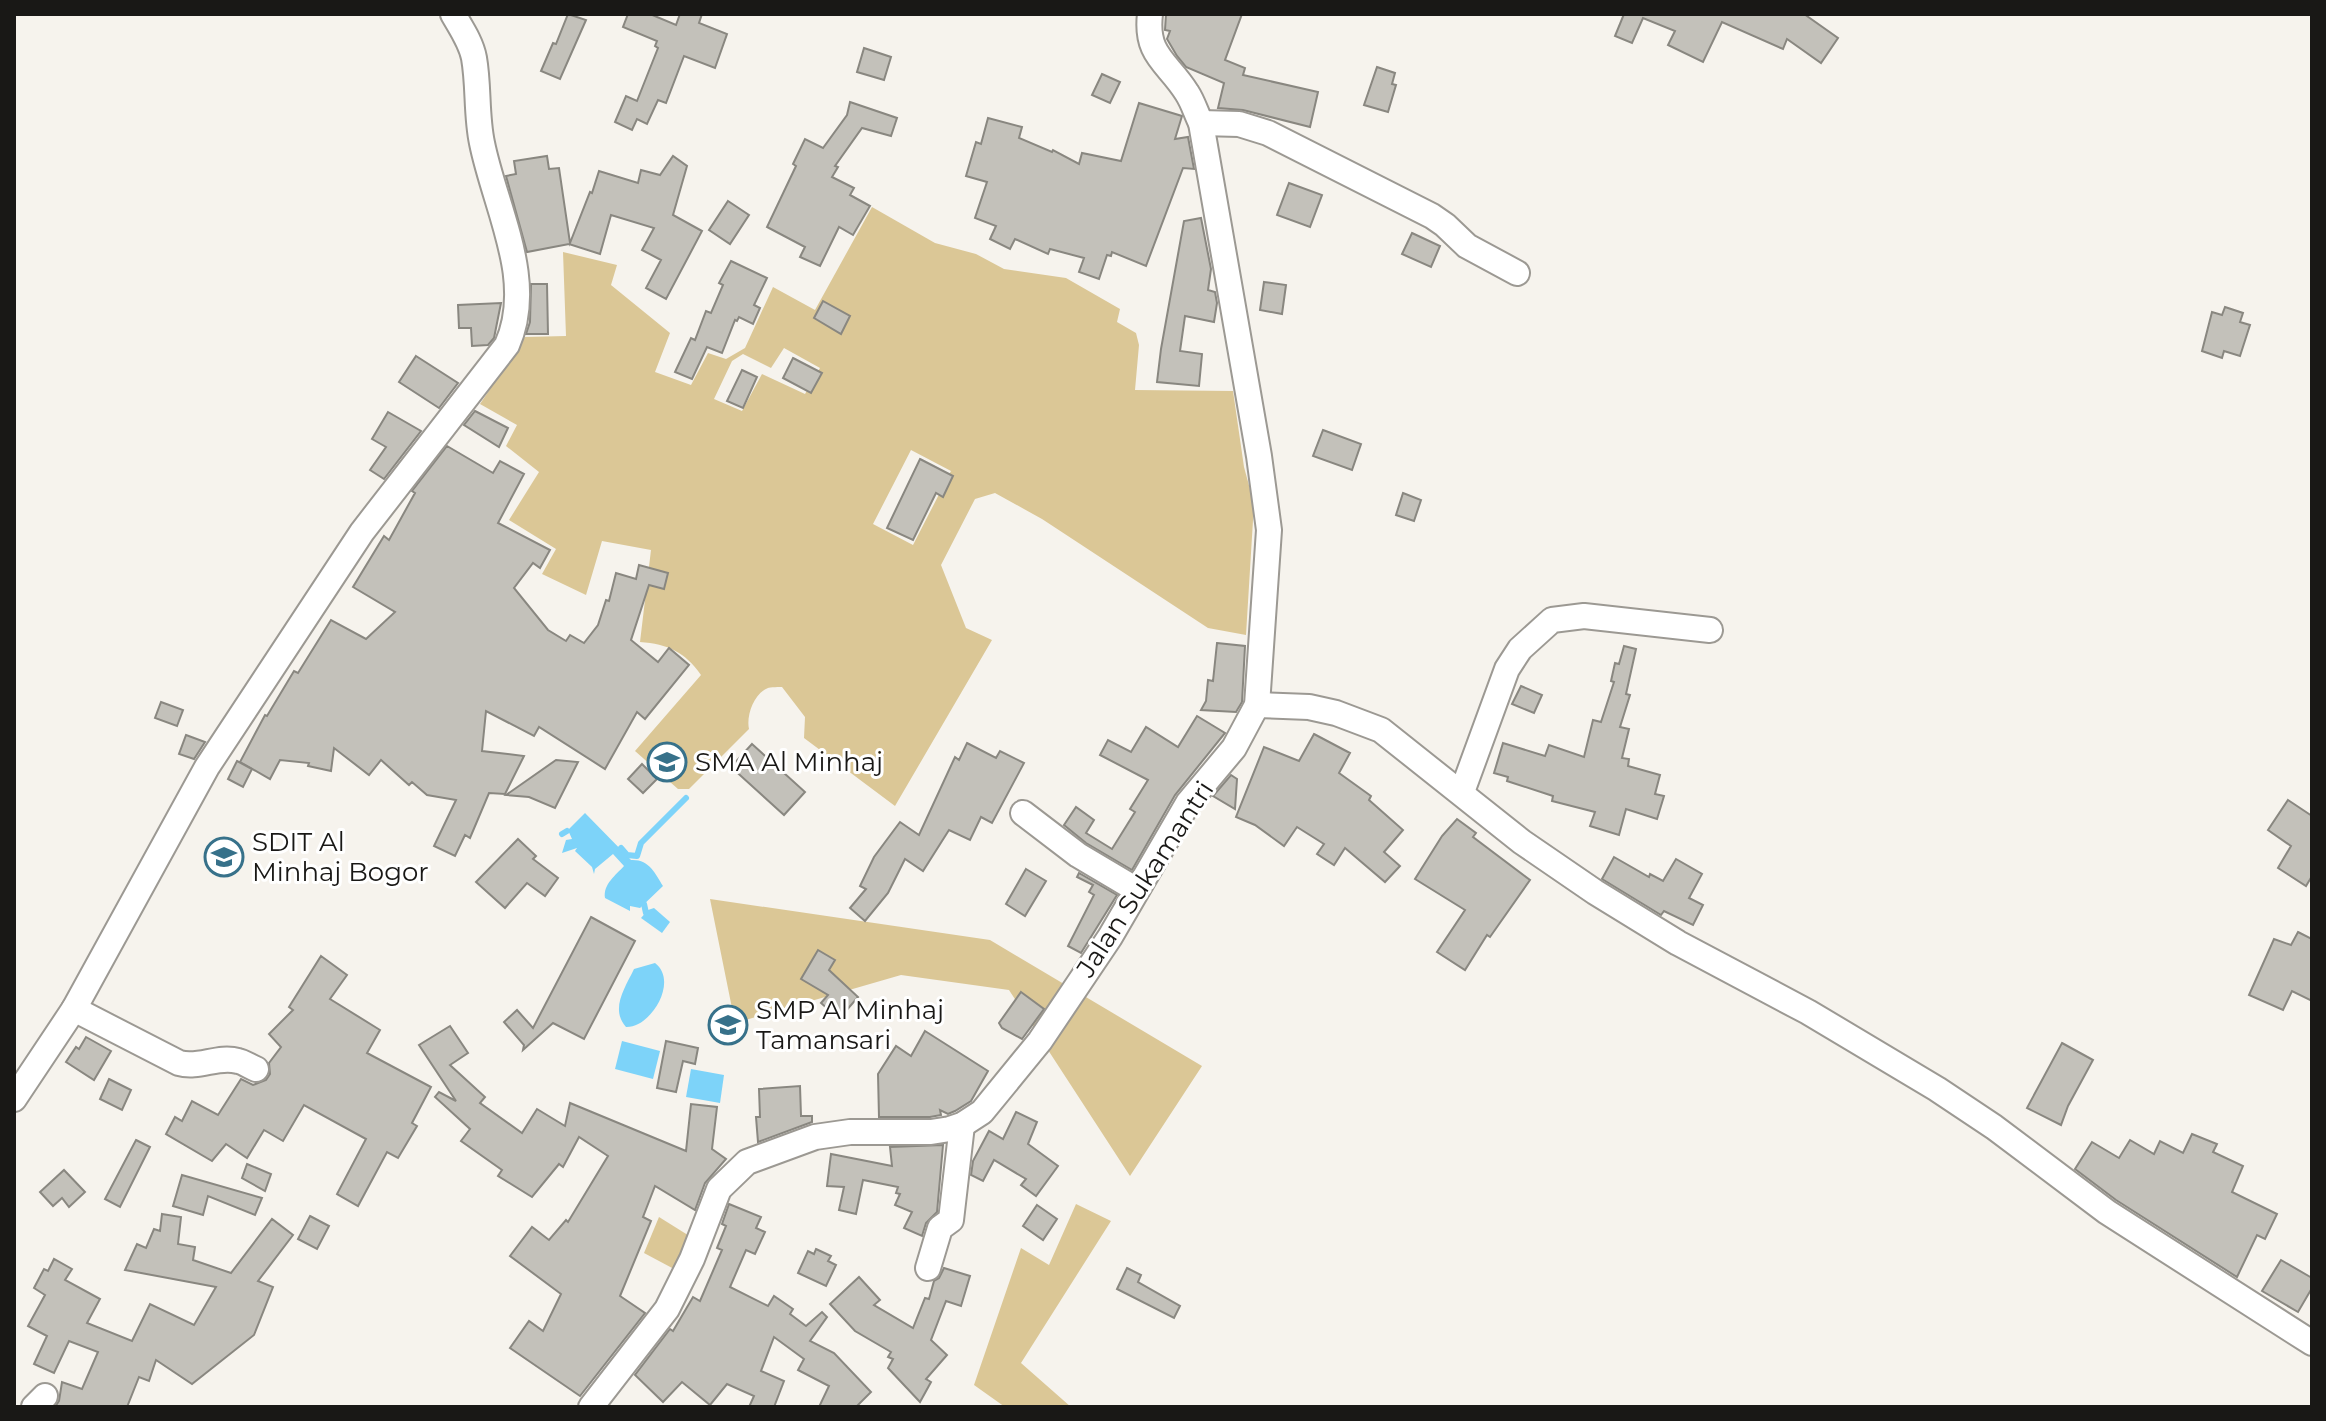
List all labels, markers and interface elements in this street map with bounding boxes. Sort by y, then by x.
school or university icon: SMA Al Minhaj [646,741,688,783]
place label: SMA Al Minhaj [695,746,883,778]
street label: Jalan Sukamantri [1069,775,1220,984]
place label: SDIT Al Minhaj Bogor [252,826,429,888]
school or university icon: SDIT Al Minhaj Bogor [203,836,245,878]
place label: SMP Al Minhaj Tamansari [756,994,944,1056]
school or university icon: SMP Al Minhaj Tamansari [707,1004,749,1046]

